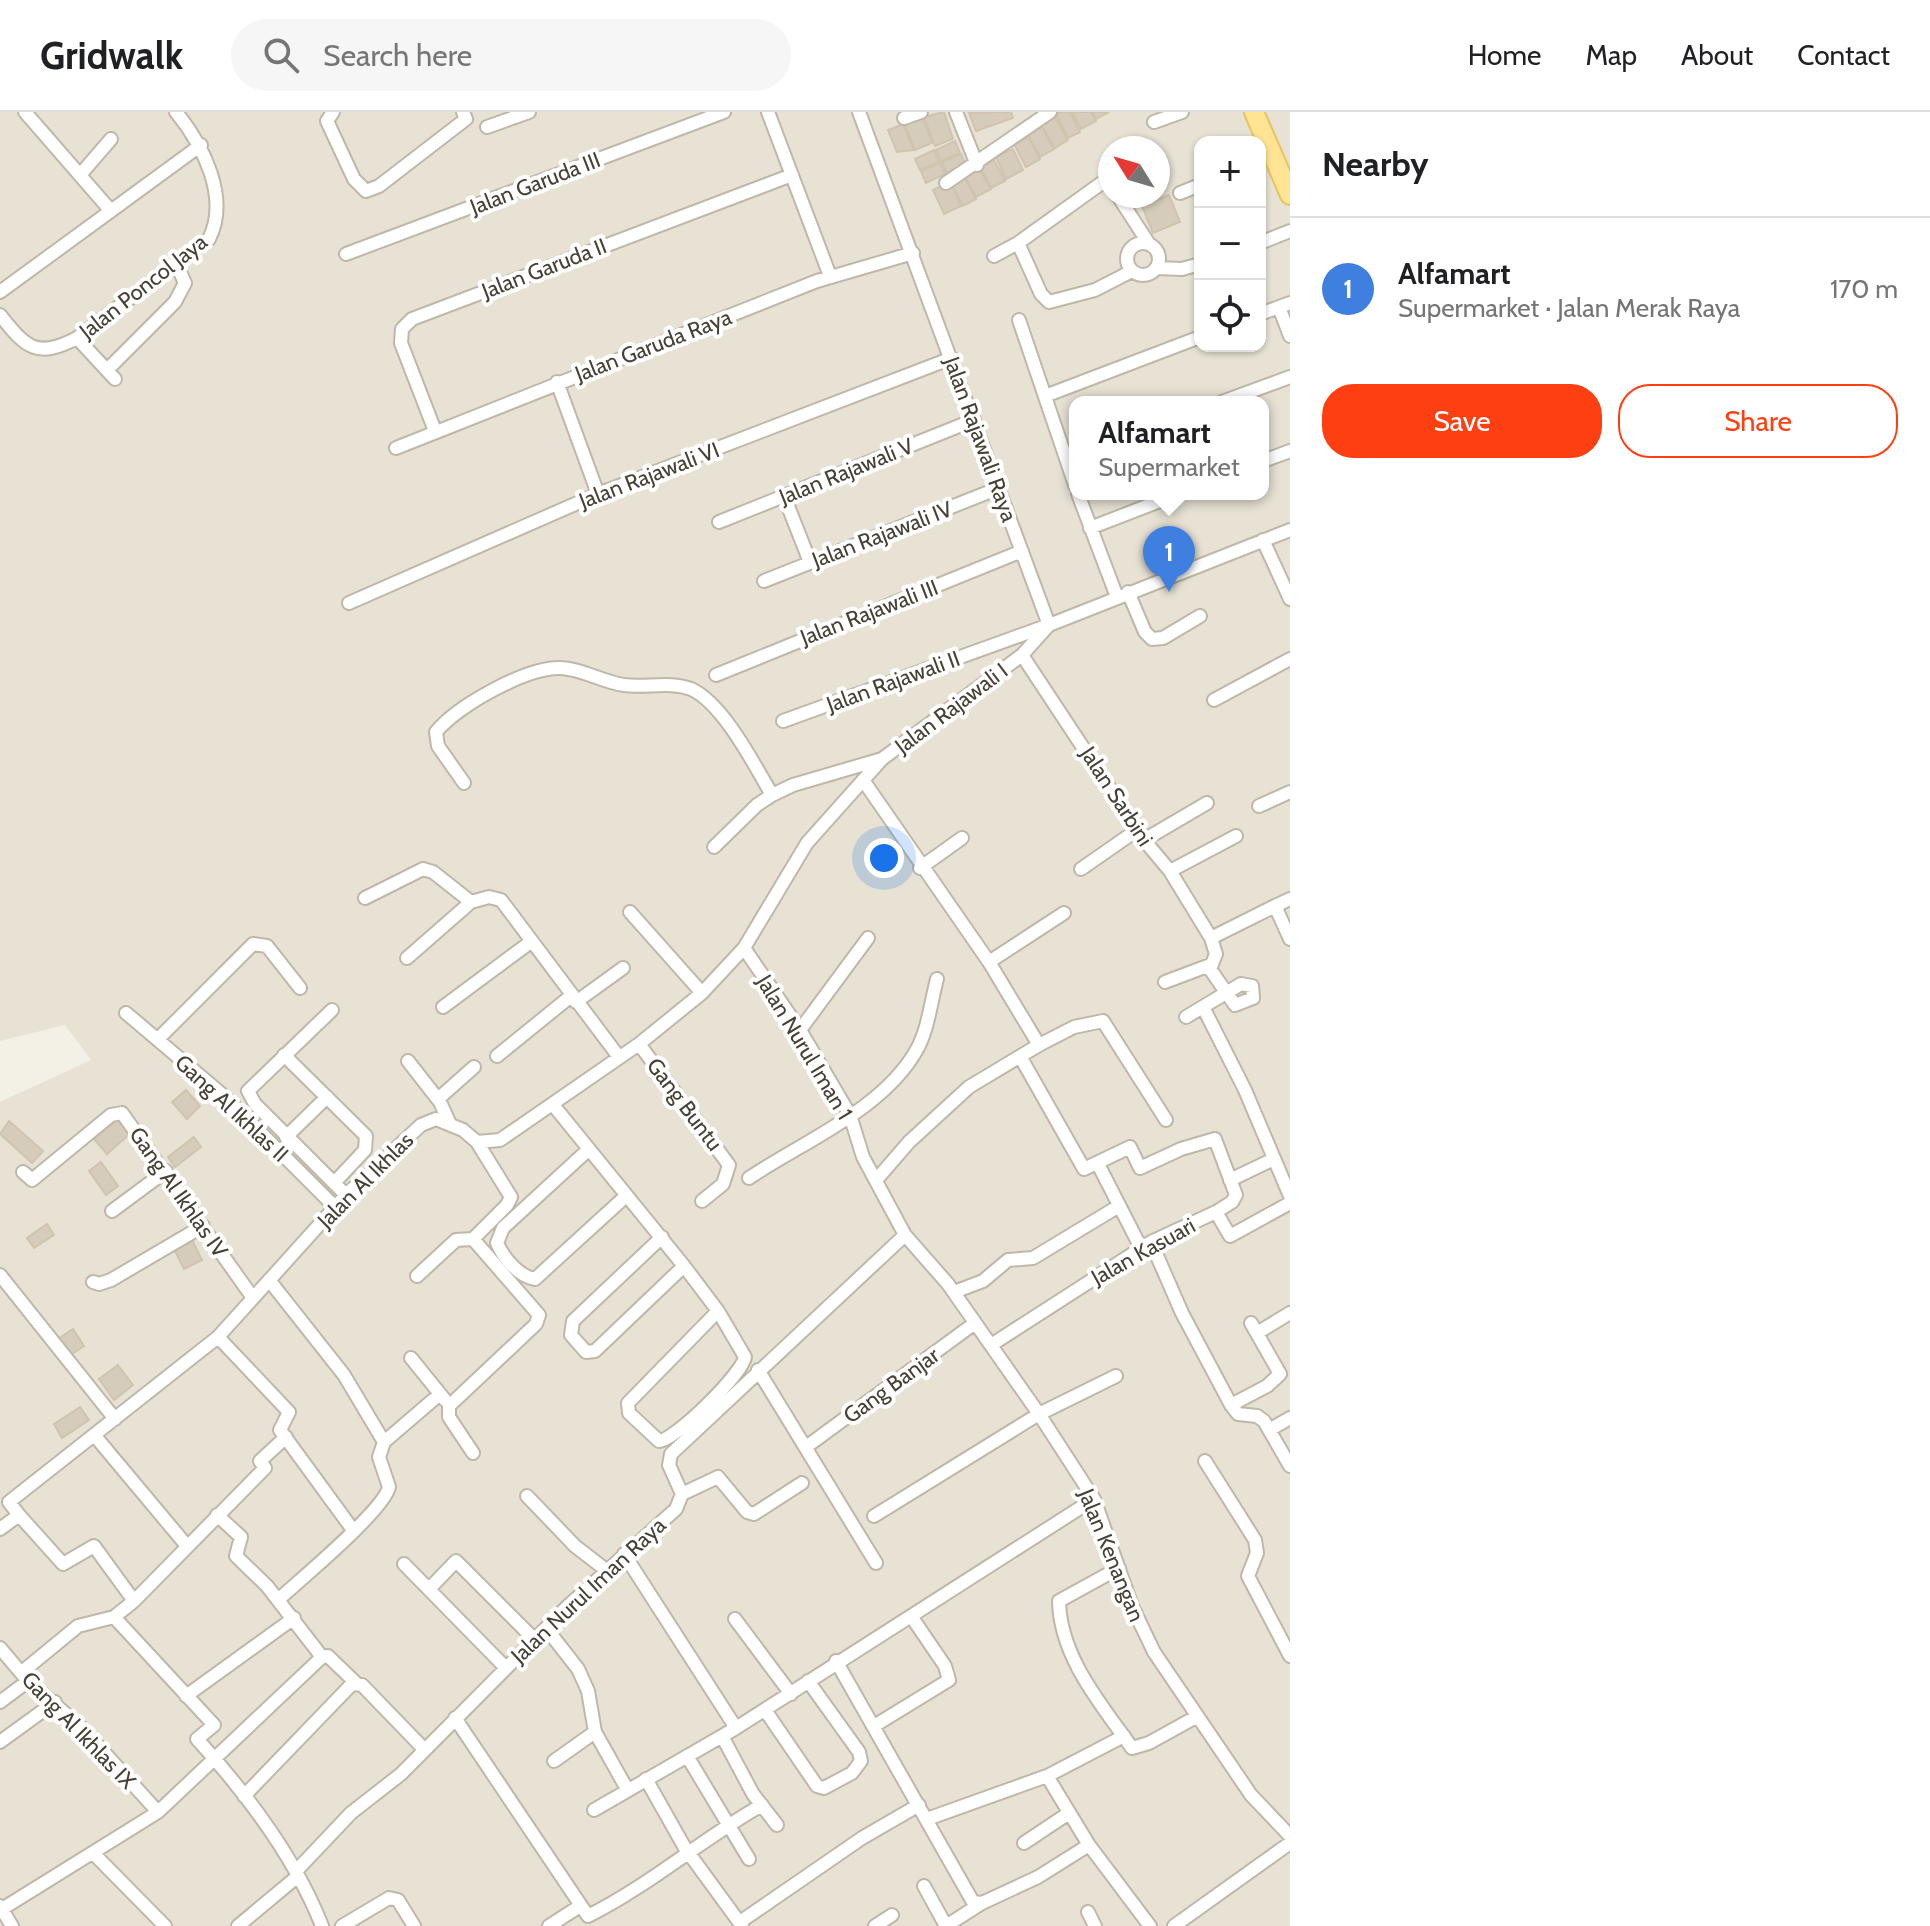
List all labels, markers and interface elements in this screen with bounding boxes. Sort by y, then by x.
search box [231,19,791,91]
text: Gridwalk [40,32,183,79]
icon: search [259,33,303,77]
text: Search here [323,37,472,74]
text: Home [1468,38,1541,72]
text: Map [1585,38,1637,72]
text: About [1681,38,1753,72]
text: Contact [1797,38,1890,72]
north arrow [1098,136,1170,208]
map controls [1194,136,1266,352]
button: + [1194,136,1266,208]
text: Nearby [1322,143,1429,185]
street label: Jalan Garuda III [465,146,604,221]
button: − [1194,208,1266,280]
street label: Jalan Poncol Jaya [73,228,213,345]
street label: Jalan Garuda II [477,232,611,305]
text: Alfamart [1398,255,1511,292]
text: 1 [1343,273,1353,305]
text: 170 m [1830,273,1898,305]
button: locate [1194,280,1266,352]
text: Supermarket · Jalan Merak Raya [1398,292,1740,324]
street label: Jalan Garuda Raya [570,303,736,388]
street label: Jalan Rajawali Raya [938,352,1023,526]
button: Save [1322,384,1602,458]
button: Share [1618,384,1898,458]
popup [1069,396,1269,500]
text: Alfamart [1098,414,1211,451]
street label: Jalan Rajawali V [774,432,918,511]
street label: Jalan Rajawali VI [574,436,723,515]
text: Supermarket [1098,451,1240,483]
street label: Jalan Rajawali IV [807,495,957,574]
pin: 1 [1143,526,1195,592]
street label: Jalan Rajawali III [795,574,942,652]
street label: Jalan Rajawali II [823,645,963,717]
street label: Jalan Rajawali I [889,657,1013,759]
street label: Jalan Sarbini [1074,741,1159,851]
your location [864,838,904,878]
street label: Jalan Nurul Iman 1 [750,969,858,1125]
street label: Gang Al Ikhlas II [169,1049,294,1168]
street label: Gang Buntu [641,1053,728,1156]
street label: Gang Al Ikhlas IV [124,1122,234,1263]
street label: Jalan Al Ikhlas [311,1127,419,1235]
street label: Jalan Kasuari [1086,1212,1200,1292]
street label: Gang Banjar [838,1342,944,1429]
street label: Jalan Kenangan [1072,1484,1150,1626]
street label: Jalan Nurul Iman Raya [505,1511,672,1670]
street label: Gang Al Ikhlas IX [16,1666,141,1795]

